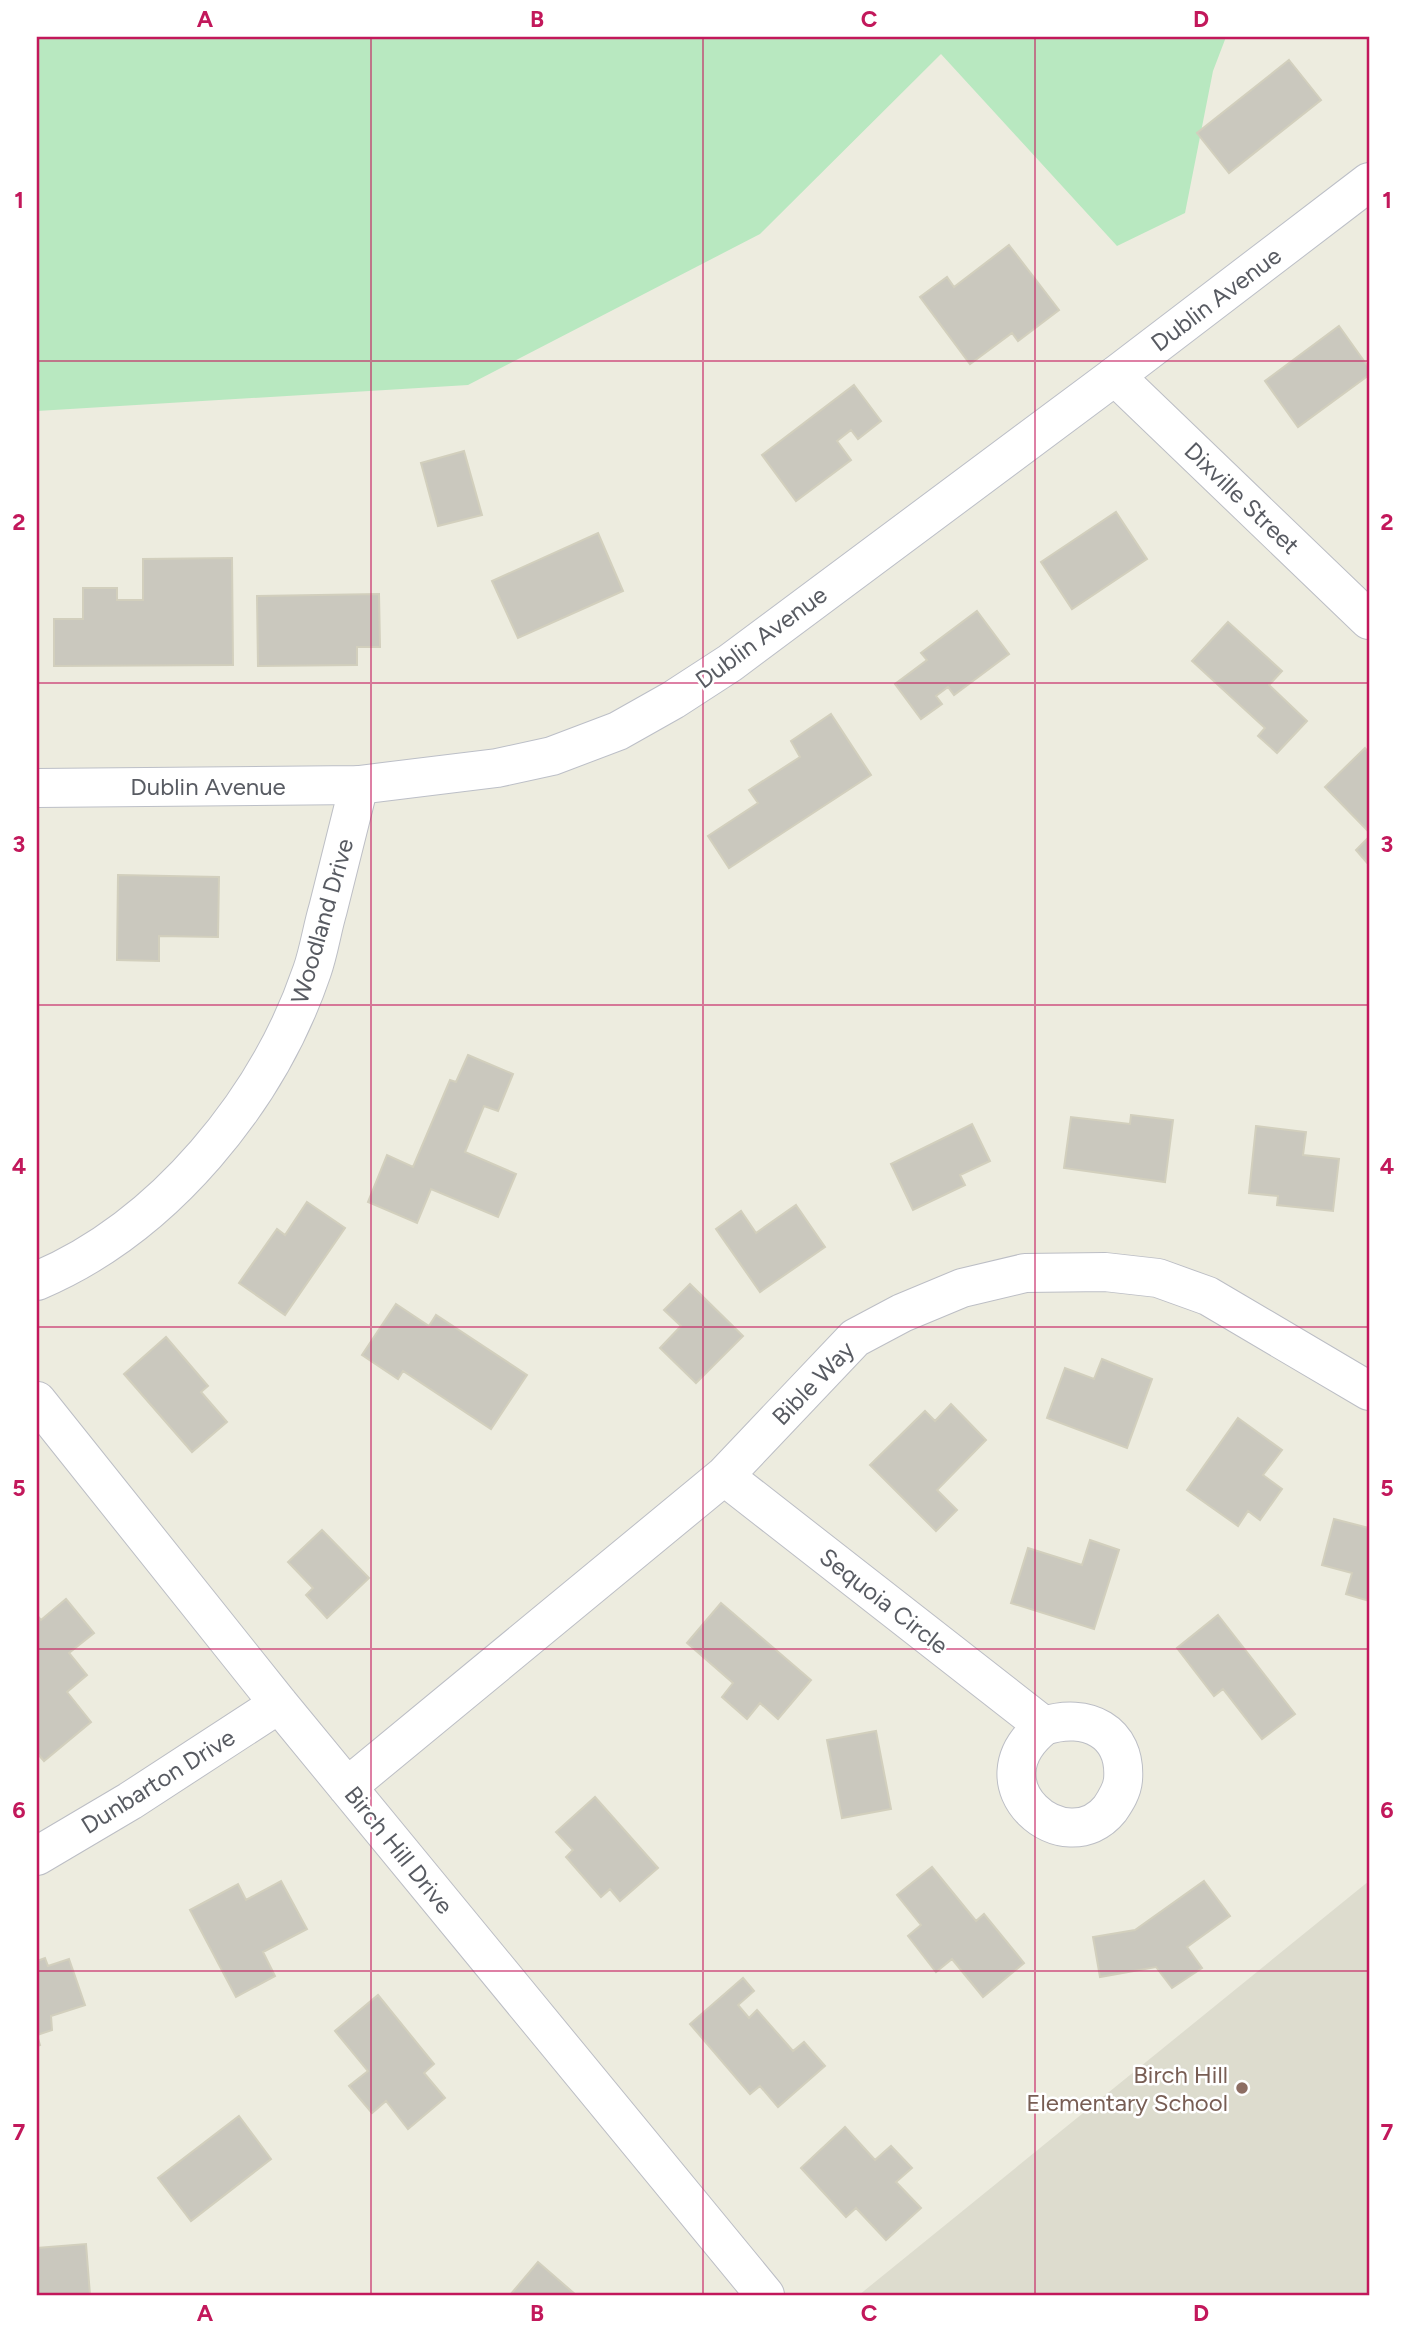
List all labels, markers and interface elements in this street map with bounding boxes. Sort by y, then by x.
text: A [197,5,214,33]
text: B [530,5,544,33]
text: C [861,5,878,33]
text: D [1193,5,1209,33]
text: 1 [14,186,24,214]
text: 1 [1382,186,1392,214]
street label: Dublin Avenue [1145,241,1287,357]
street label: Dixville Street [1179,436,1305,560]
text: 2 [12,508,26,536]
text: 2 [1380,508,1394,536]
street label: Dublin Avenue [690,580,832,694]
street label: Dublin Avenue [130,772,286,801]
text: 3 [13,830,25,858]
text: 3 [1381,830,1393,858]
street label: Woodland Drive [285,835,359,1007]
text: 4 [12,1152,26,1180]
text: 4 [1380,1152,1394,1180]
street label: Bible Way [766,1335,860,1431]
text: 5 [12,1474,26,1502]
text: 5 [1380,1474,1394,1502]
street label: Sequoia Circle [814,1542,954,1660]
street label: Dunbarton Drive [76,1722,240,1840]
street label: Birch Hill Drive [339,1780,459,1920]
text: 6 [12,1796,26,1824]
text: 6 [1380,1796,1394,1824]
place label: Birch Hill Elementary School [1026,2060,1228,2117]
marker: Birch Hill Elementary School [1234,2080,1250,2096]
text: 7 [13,2118,26,2146]
text: 7 [1381,2118,1394,2146]
text: A [197,2299,214,2327]
text: B [530,2299,544,2327]
text: C [861,2299,878,2327]
text: D [1193,2299,1209,2327]

